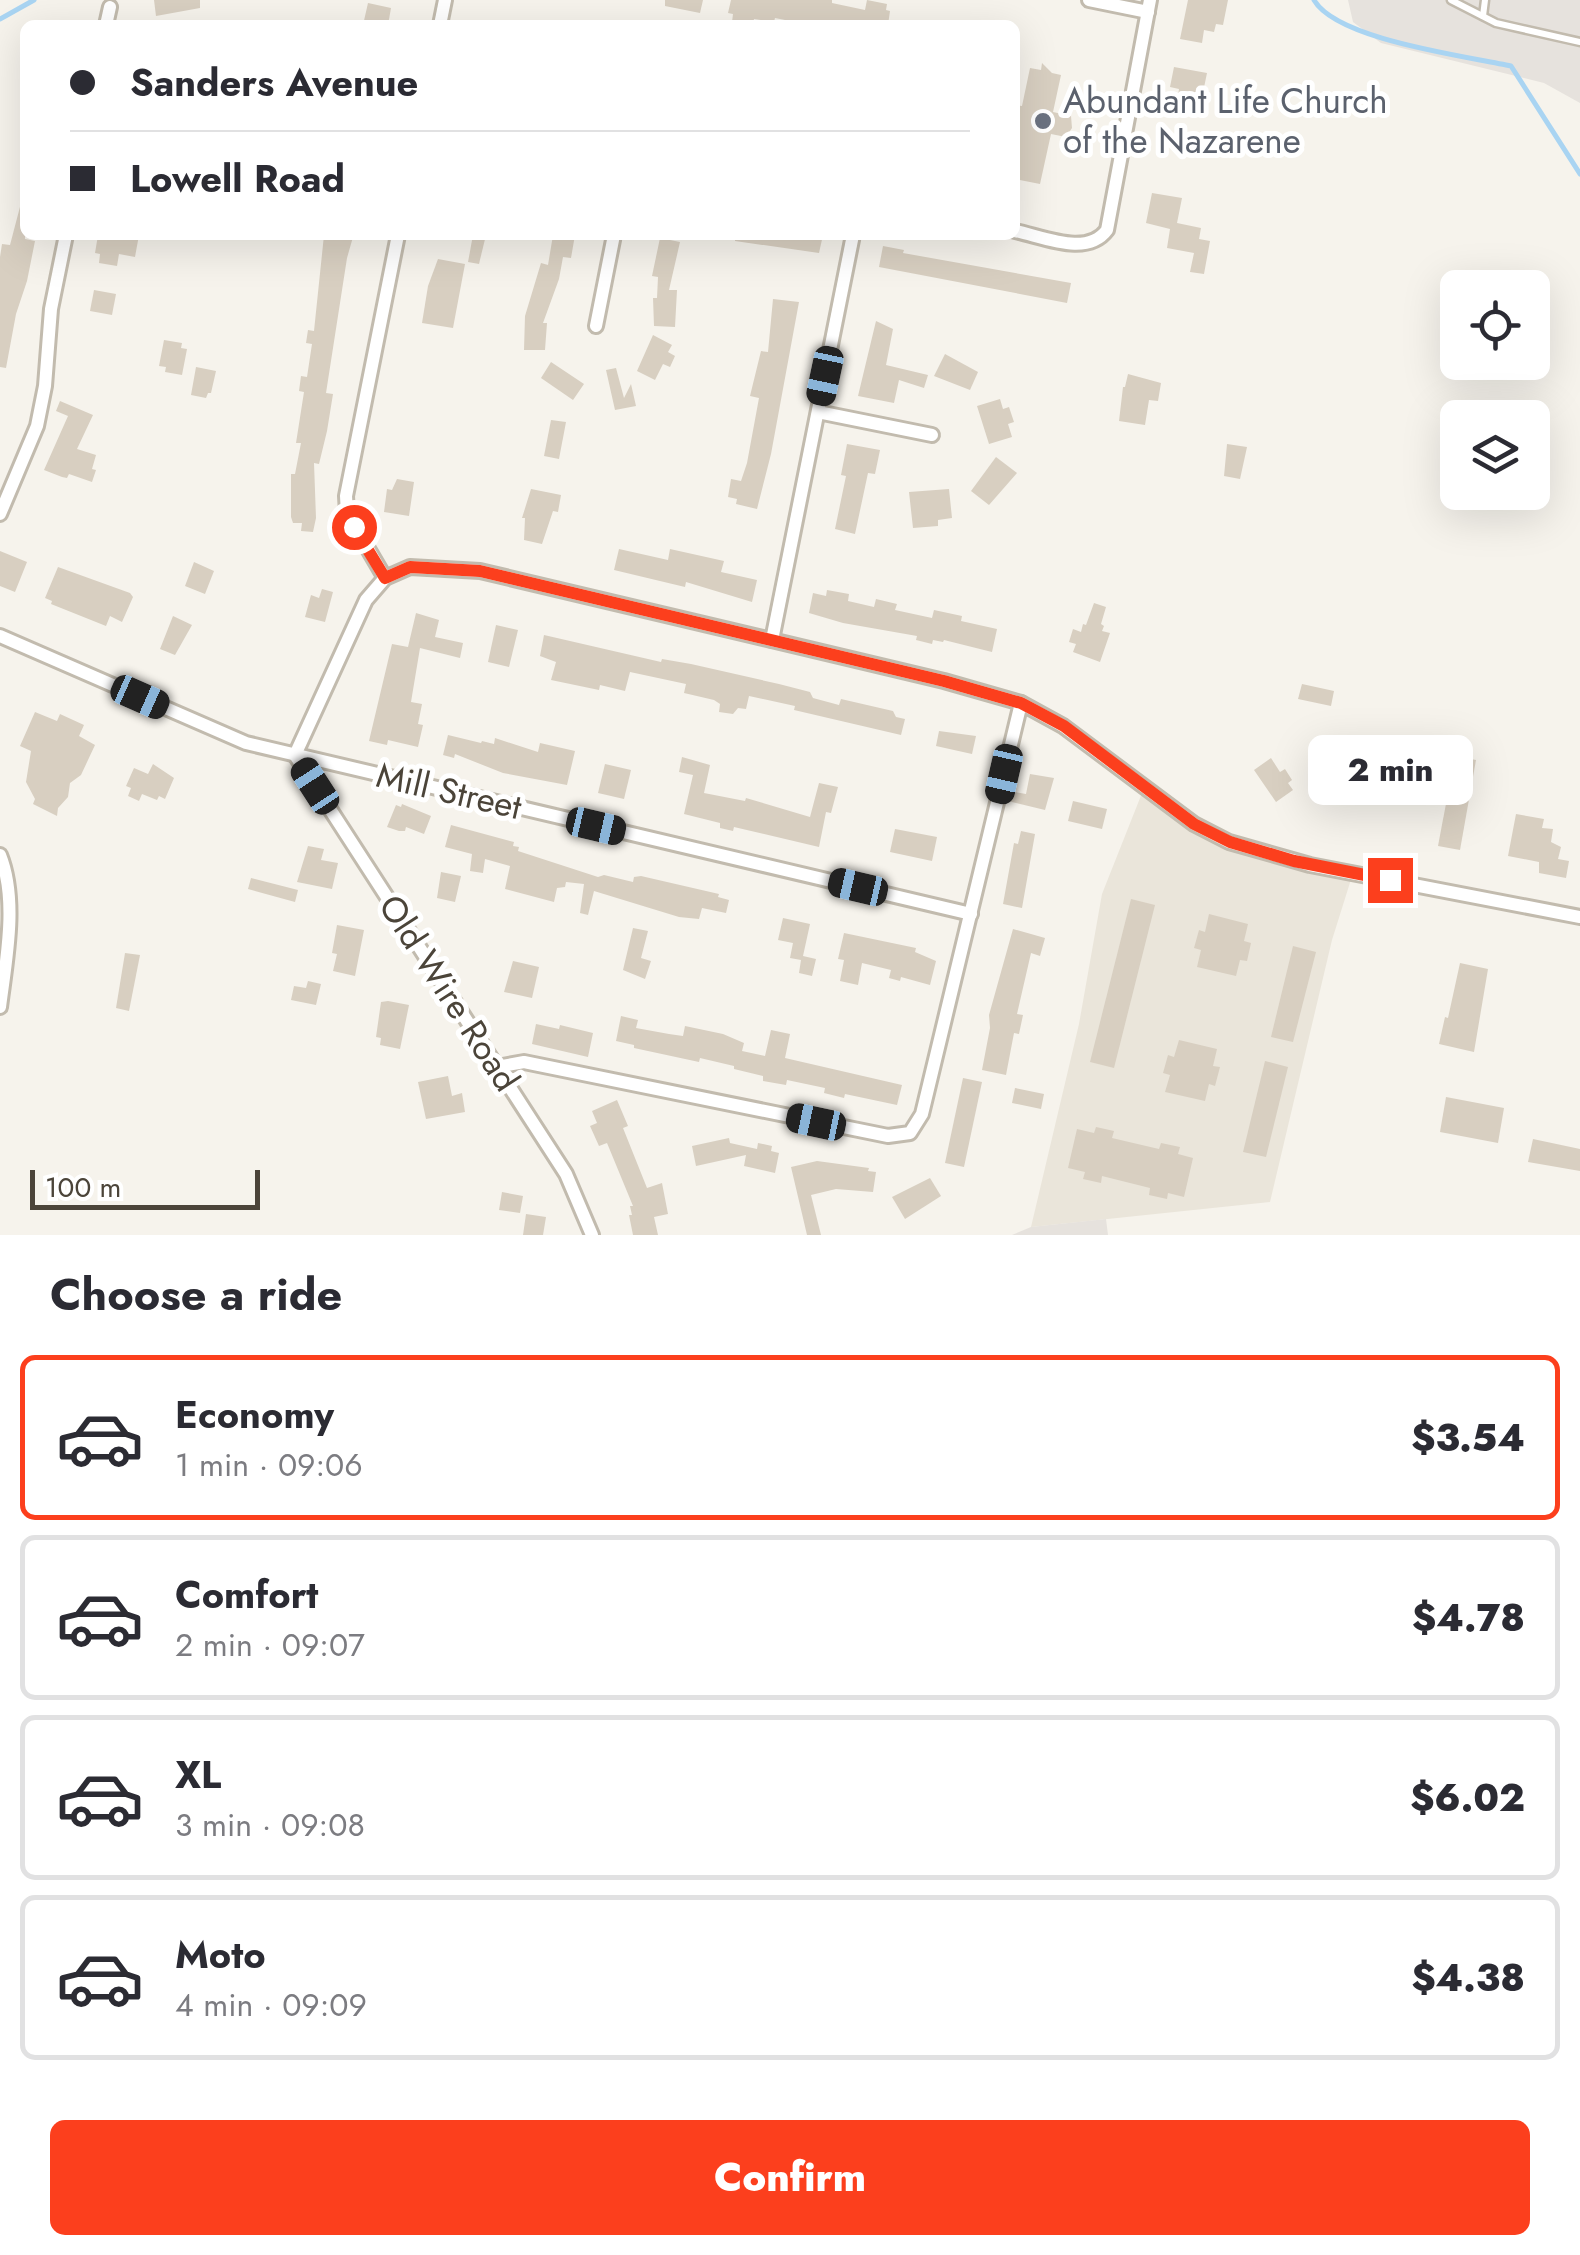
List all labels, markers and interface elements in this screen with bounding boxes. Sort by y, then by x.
text: Sanders Avenue [130,55,418,110]
place label: Abundant Life Church of the Nazarene [1063,76,1388,166]
marker: Abundant Life Church of the Nazarene [1032,110,1054,132]
text: Lowell Road [130,151,345,206]
map controls [1440,270,1550,510]
button: locate [1440,270,1550,380]
car [804,344,846,408]
button: layers [1440,400,1550,510]
route start [332,505,377,550]
car [106,671,174,723]
callout: 2 min [1308,735,1472,805]
car [983,741,1025,807]
text: 2 min [1348,747,1433,793]
street label: Mill Street [371,750,527,832]
car [286,753,344,819]
car [563,805,629,847]
route end [1368,858,1413,903]
car [825,866,891,908]
street label: Old Wire Road [367,885,531,1101]
car [784,1101,848,1143]
scale bar [30,1165,260,1210]
text: 100 m [45,1167,121,1208]
text: Choose a ride [50,1262,342,1327]
text: Economy [175,1387,334,1442]
icon: car [55,1393,145,1483]
text: $3.54 [1411,1410,1525,1465]
text: 1 min · 09:06 [175,1442,363,1488]
text: Comfort [175,1567,318,1622]
icon: car [55,1573,145,1663]
text: $4.78 [1412,1590,1525,1645]
text: 2 min · 09:07 [175,1622,365,1668]
text: XL [175,1747,221,1802]
icon: car [55,1753,145,1843]
text: $6.02 [1410,1770,1525,1825]
text: 3 min · 09:08 [175,1802,365,1848]
text: Moto [175,1927,266,1982]
icon: car [55,1933,145,2023]
text: $4.38 [1411,1950,1525,2005]
text: 4 min · 09:09 [175,1982,367,2028]
button: Confirm [50,2120,1530,2235]

